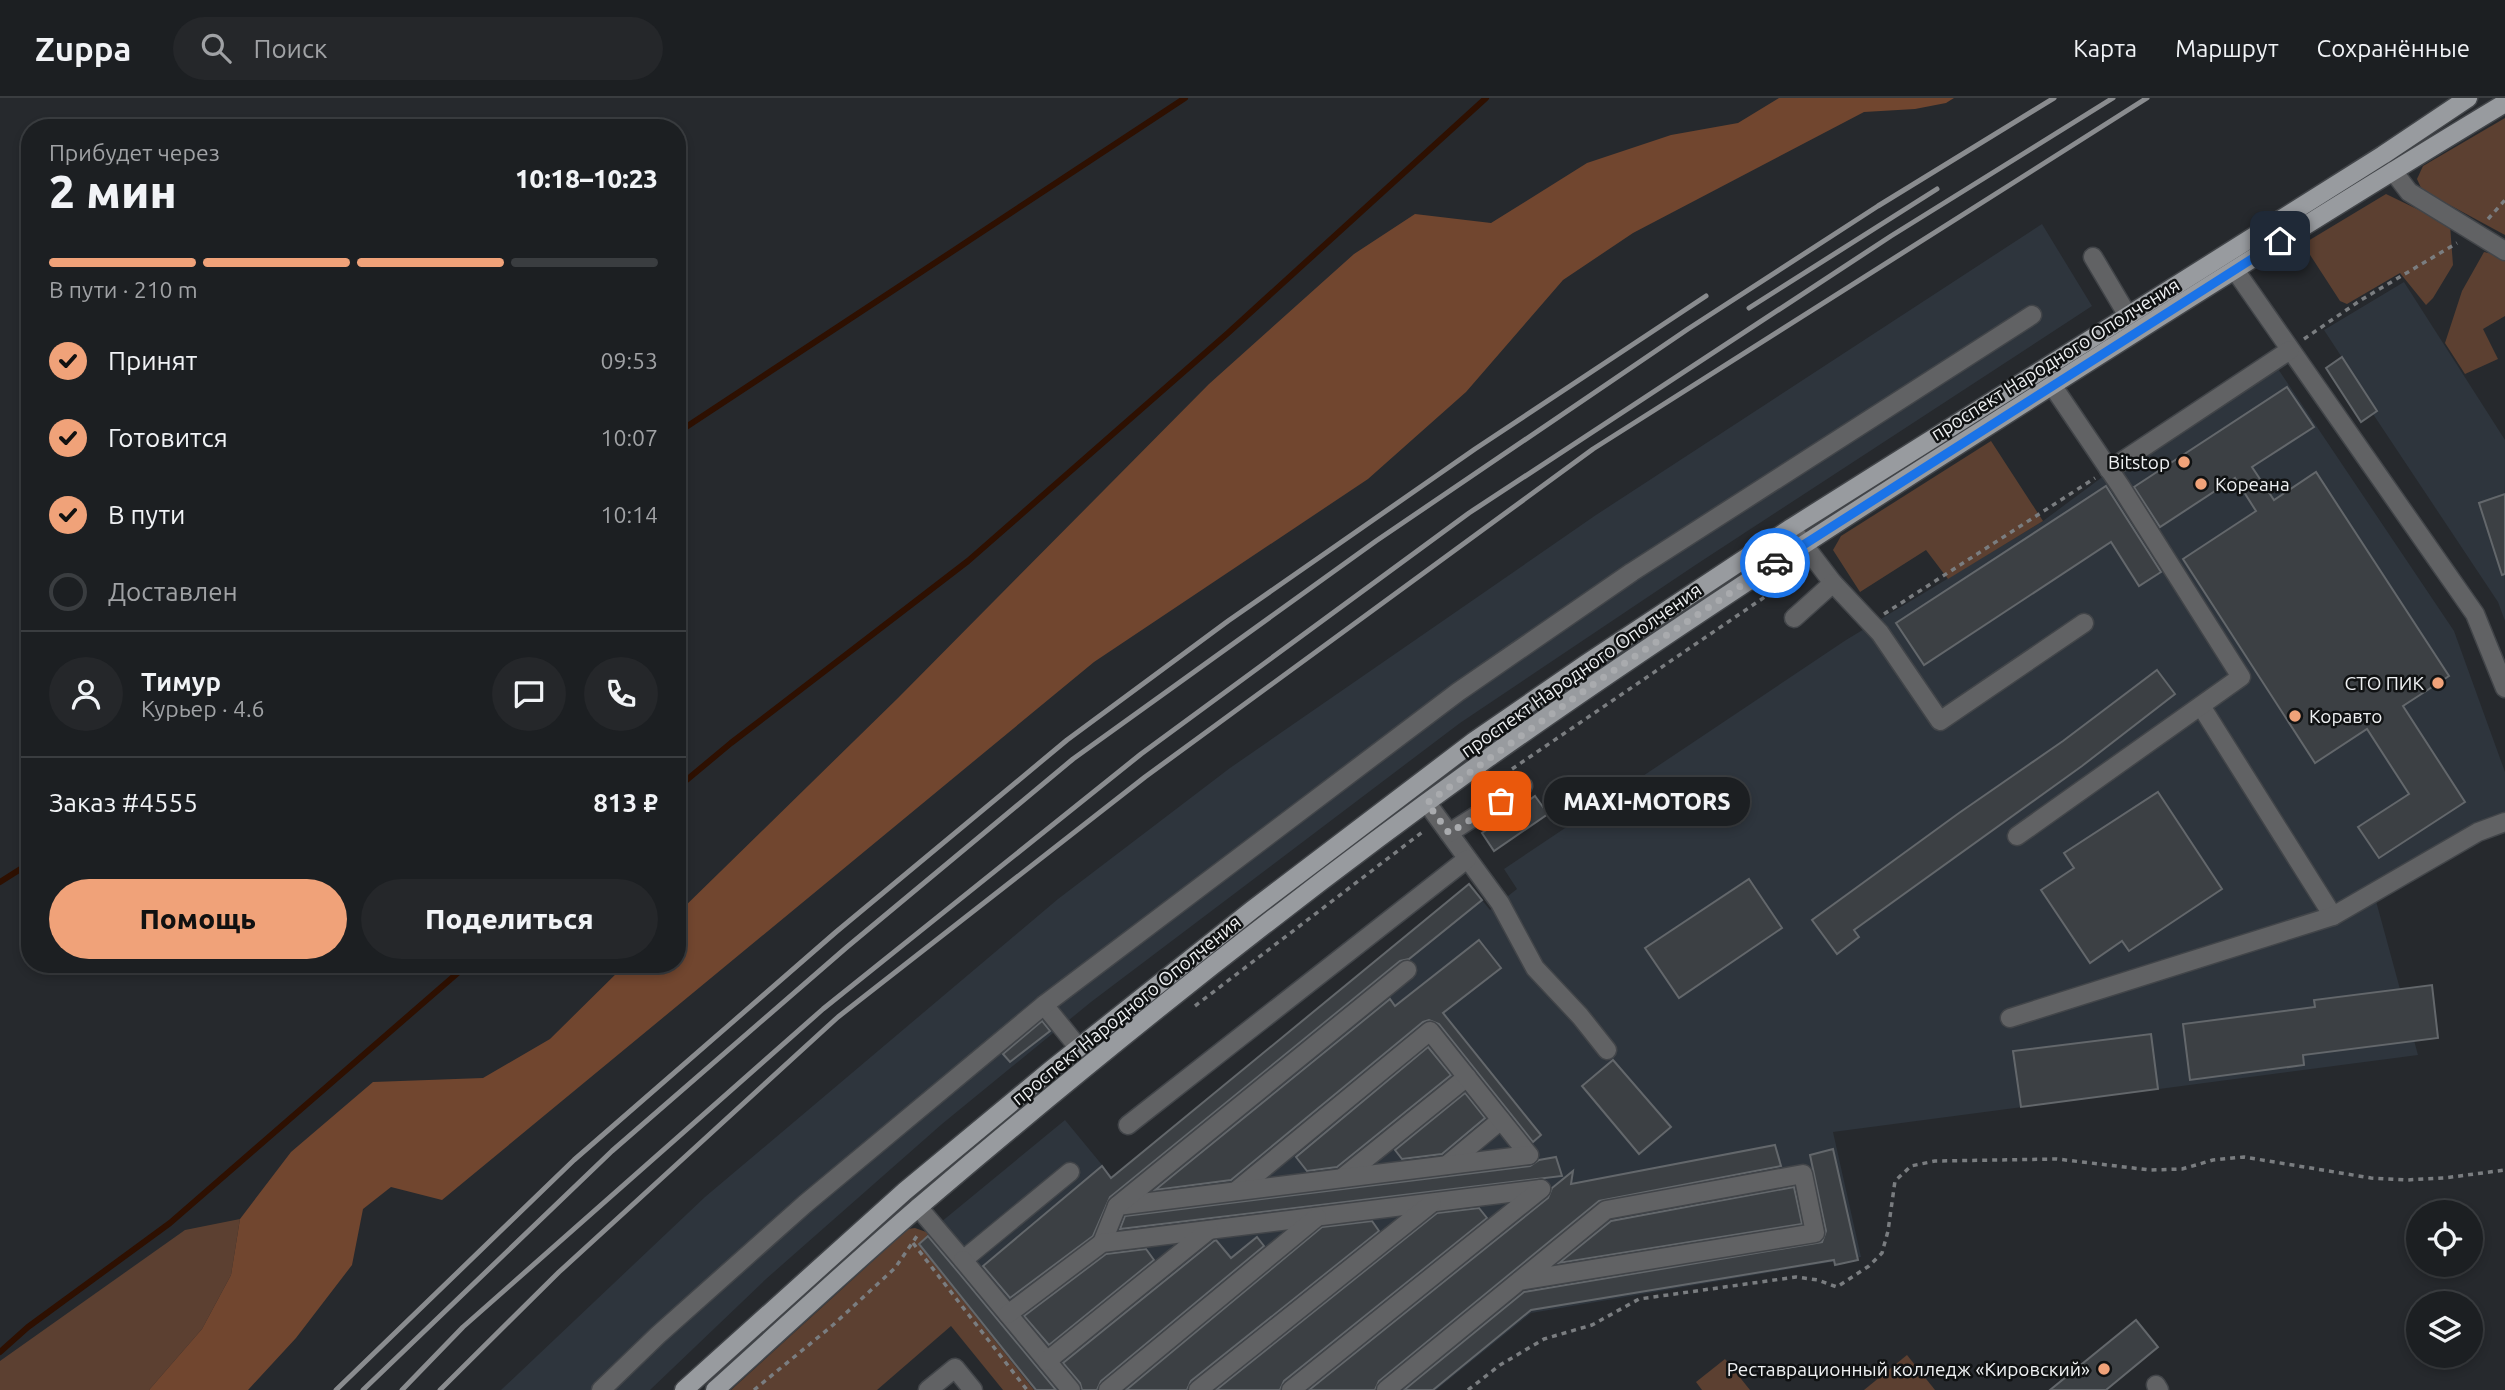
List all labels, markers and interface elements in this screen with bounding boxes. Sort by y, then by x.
search box [173,17,663,80]
icon: search [197,29,235,67]
text: Zuppa [35,30,131,67]
text: Поиск [253,34,328,63]
text: Карта [2073,35,2137,62]
text: Маршрут [2175,35,2279,62]
text: Сохранённые [2317,35,2470,62]
text: Прибудет через [49,140,220,165]
text: 10:18–10:23 [515,164,658,193]
text: 2 мин [49,165,177,217]
pin [2250,211,2310,271]
icon: home [2261,222,2299,260]
street label: проспект Народного Ополчения [1927,273,2183,445]
text: В пути · 210 m [49,277,198,302]
icon: check [49,342,87,380]
text: Принят [108,346,197,375]
text: 09:53 [600,348,658,373]
icon: check [49,419,87,457]
text: Готовится [108,423,228,452]
text: 10:07 [600,425,658,450]
place label: Bitstop [2108,451,2170,473]
marker: Bitstop [2176,454,2192,470]
place label: Кореана [2215,473,2290,495]
marker: Кореана [2193,476,2209,492]
icon: check [49,496,87,534]
text: В пути [108,500,185,529]
text: 10:14 [600,502,658,527]
courier [1740,528,1810,598]
icon: car [1756,544,1794,582]
text: Доставлен [108,577,238,606]
street label: проспект Народного Ополчения [1456,578,1706,762]
button: person [49,657,123,731]
button: chat [492,657,566,731]
button: phone [584,657,658,731]
text: Тимур [141,667,221,696]
place label: СТО ПИК [2344,672,2424,694]
marker: СТО ПИК [2430,675,2446,691]
text: Курьер · 4.6 [141,696,265,721]
place label: Коравто [2309,705,2382,727]
marker: Коравто [2287,708,2303,724]
pin [1471,771,1531,831]
callout: MAXI-MOTORS [1543,776,1750,826]
icon: bag [1482,782,1520,820]
text: Заказ #4555 [49,788,198,817]
text: 813 ₽ [593,788,658,817]
text: MAXI-MOTORS [1563,789,1731,814]
button: Помощь [49,879,347,959]
button: Поделиться [361,879,658,959]
street label: проспект Народного Ополчения [1007,911,1245,1109]
map controls [2406,1200,2483,1368]
button: locate [2406,1200,2483,1277]
button: layers [2406,1291,2483,1368]
place label: Реставрационный колледж «Кировский» [1727,1358,2090,1380]
marker: Реставрационный колледж «Кировский» [2096,1361,2112,1377]

